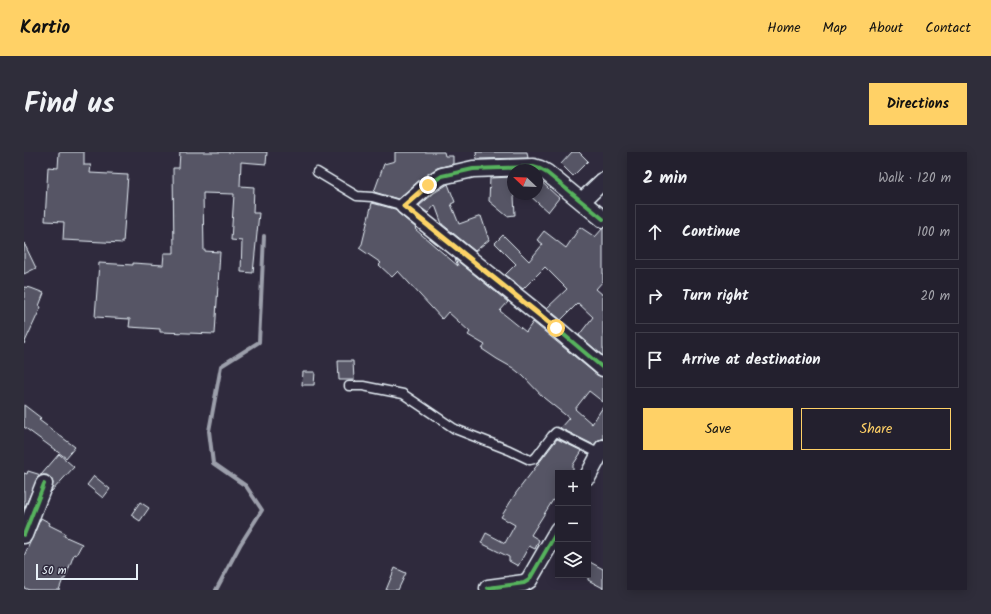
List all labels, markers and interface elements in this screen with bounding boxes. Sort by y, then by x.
text: Kartio [20,13,70,43]
text: Home [767,17,801,39]
text: Map [823,17,847,39]
text: About [869,17,903,39]
text: Contact [925,17,971,39]
text: Find us [24,82,115,127]
button: Directions [869,83,967,125]
north arrow [507,164,543,200]
text: 2 min [643,165,687,192]
text: Walk · 120 m [878,168,951,189]
route end [419,176,437,194]
text: Continue [682,220,740,244]
icon: ahead [644,221,666,243]
text: 100 m [917,222,950,243]
text: Turn right [682,284,749,308]
icon: right [644,285,666,307]
text: 20 m [920,286,950,307]
route start [547,319,565,337]
text: Arrive at destination [682,348,821,372]
icon: arrive [644,349,666,371]
button: Save [643,408,793,450]
button: Share [801,408,951,450]
map controls [555,470,591,578]
button: + [555,470,591,506]
button: − [555,506,591,542]
button: layers [555,542,591,578]
scale bar [36,562,138,581]
text: 50 m [42,562,67,580]

